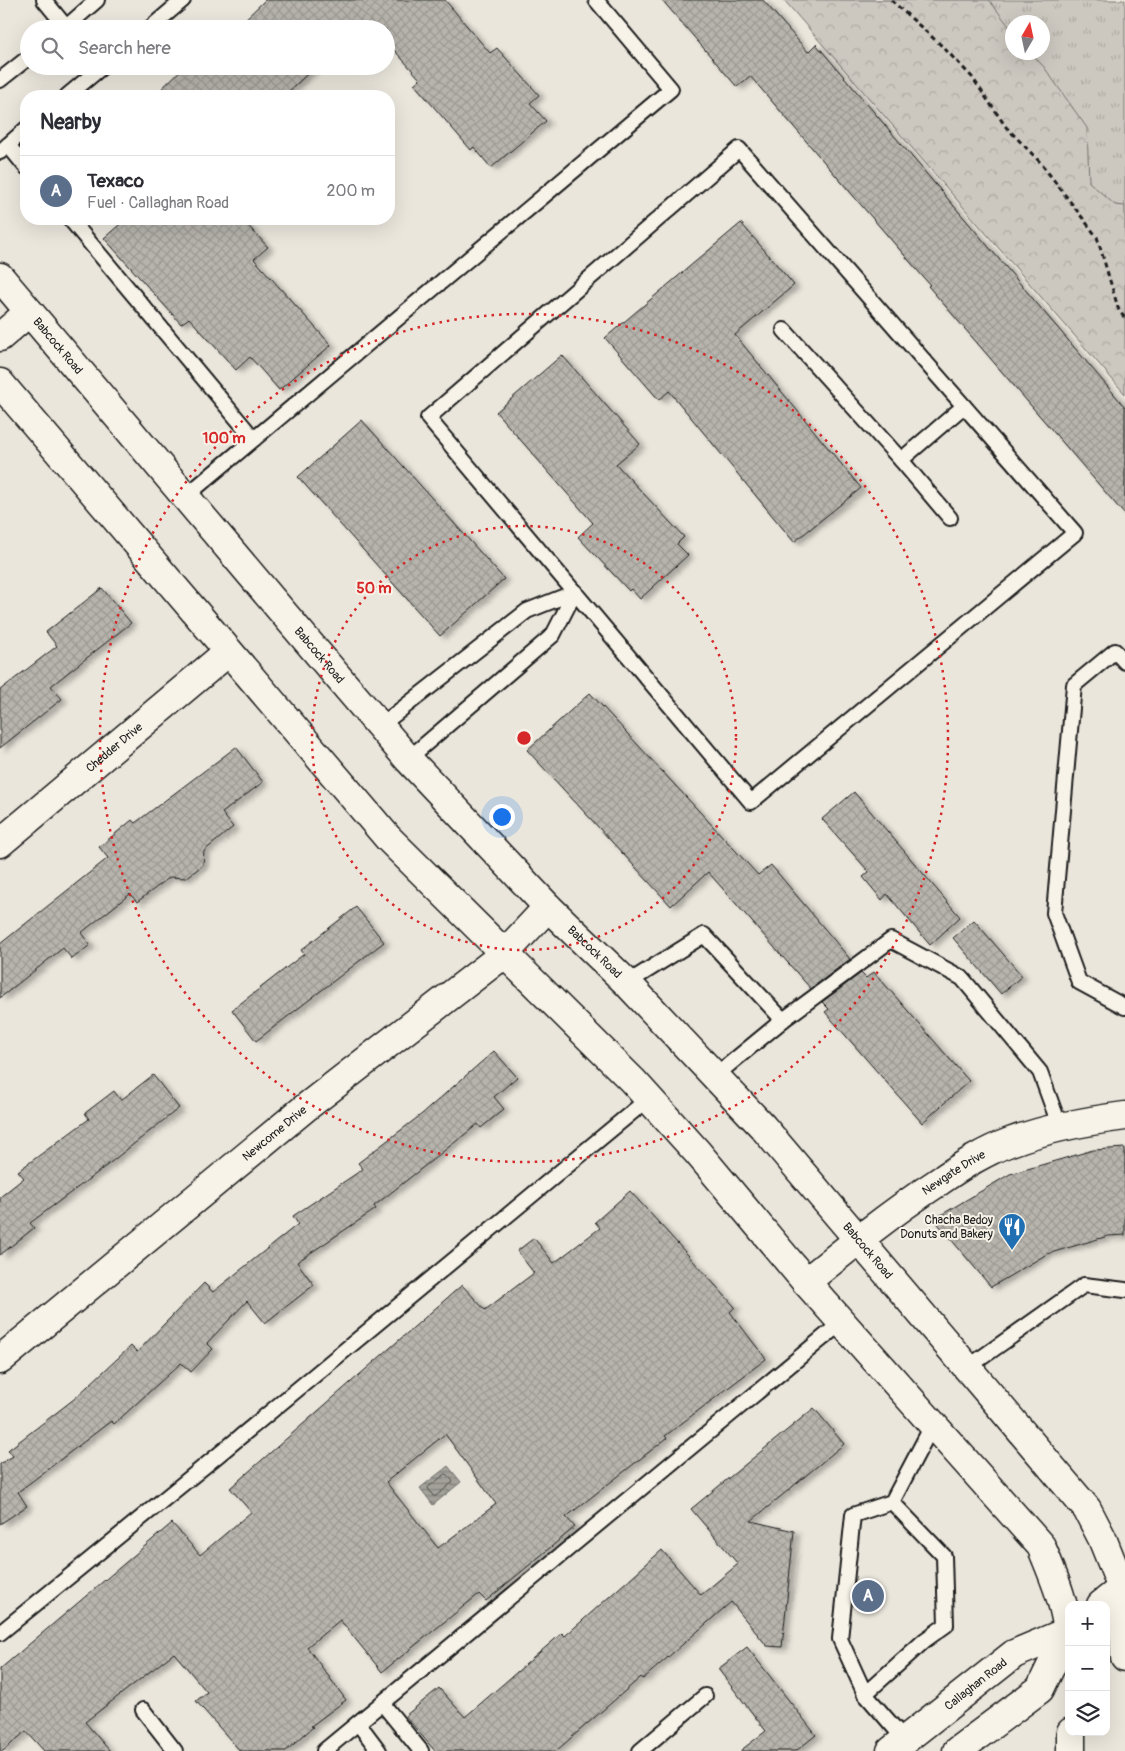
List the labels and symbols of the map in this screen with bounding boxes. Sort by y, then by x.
north arrow [1005,15,1050,60]
street label: Babcock Road [30,315,86,378]
text: 100 m [203,429,245,448]
text: 50 m [357,579,391,598]
street label: Babcock Road [291,624,347,687]
street label: Chedder Drive [83,720,146,776]
centre of rings [515,729,533,747]
your location [489,804,515,830]
street label: Babcock Road [564,923,625,982]
street label: Newcome Drive [239,1103,310,1165]
street label: Newgate Drive [919,1147,988,1199]
restaurant icon: Chacha Bedoy Donuts and Bakery [997,1212,1027,1251]
place label: Chacha Bedoy Donuts and Bakery [900,1213,993,1242]
street label: Babcock Road [839,1220,896,1282]
pin: A [852,1577,884,1615]
street label: Callaghan Road [942,1655,1011,1714]

